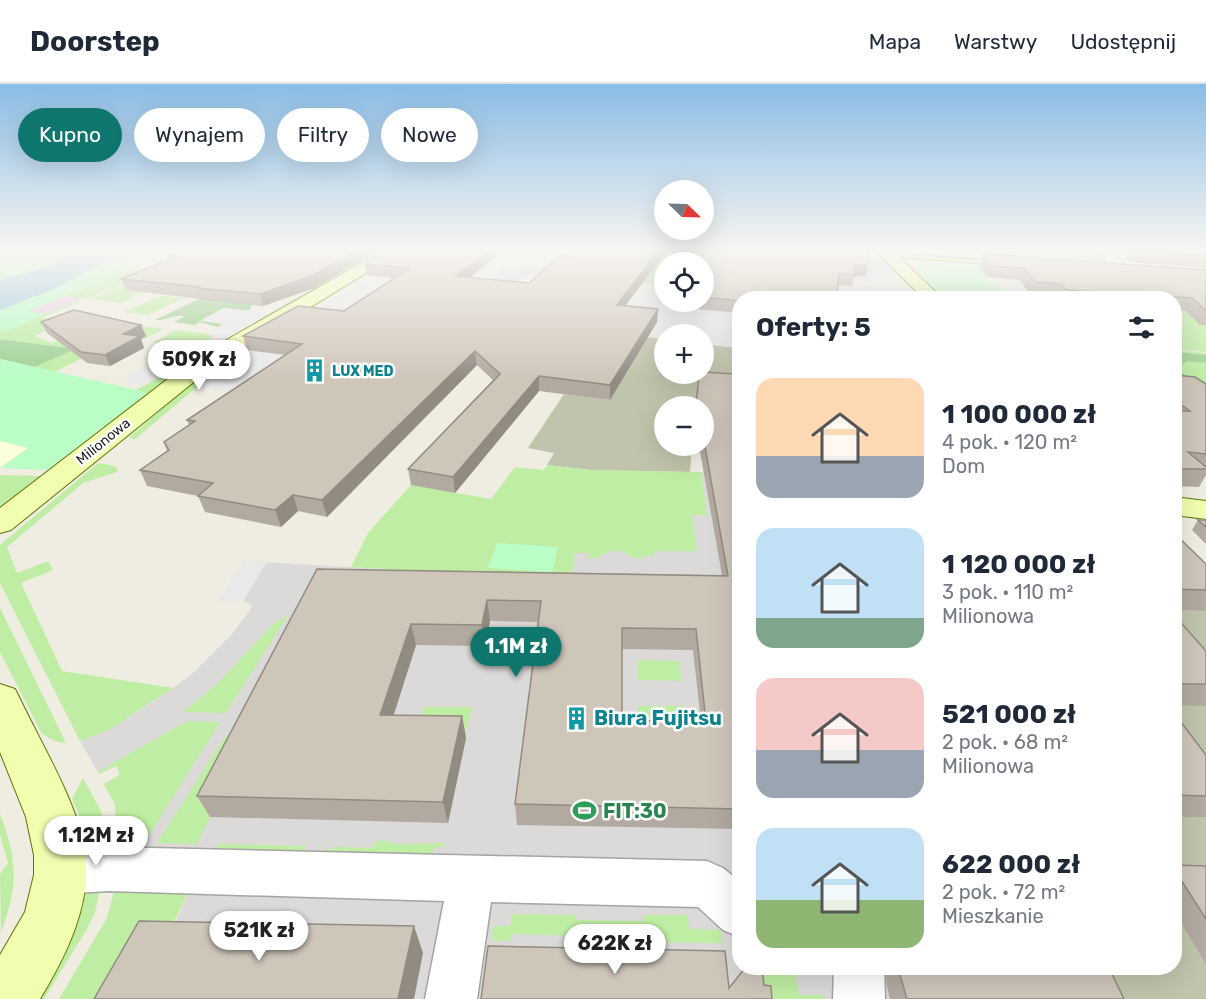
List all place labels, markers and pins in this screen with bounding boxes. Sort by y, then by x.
pin: 509K zł [144,340,254,391]
building icon: LUX MED [301,358,327,384]
place label: LUX MED [332,363,393,380]
pin: 1.1M zł [461,627,571,678]
building icon: Biura Fujitsu [563,705,589,731]
place label: Biura Fujitsu [594,706,722,730]
sports icon: FIT:30 [572,798,598,824]
place label: FIT:30 [603,799,667,823]
pin: 1.12M zł [34,816,158,867]
pin: 521K zł [204,911,314,962]
pin: 622K zł [560,924,670,975]

